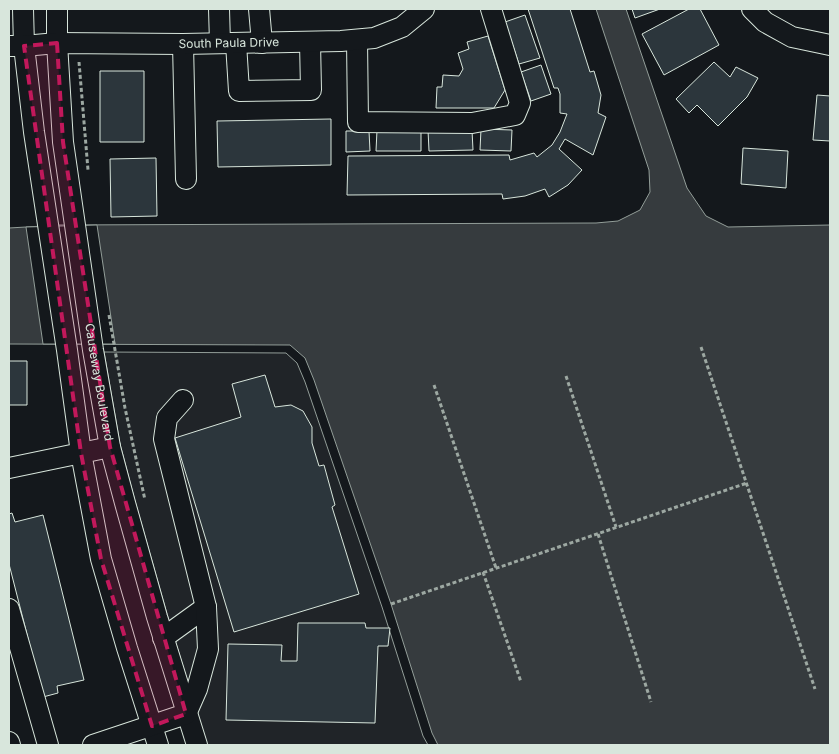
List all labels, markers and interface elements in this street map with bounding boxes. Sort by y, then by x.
street label: South Paula Drive [178,34,279,51]
street label: Causeway Boulevard [82,322,117,442]

